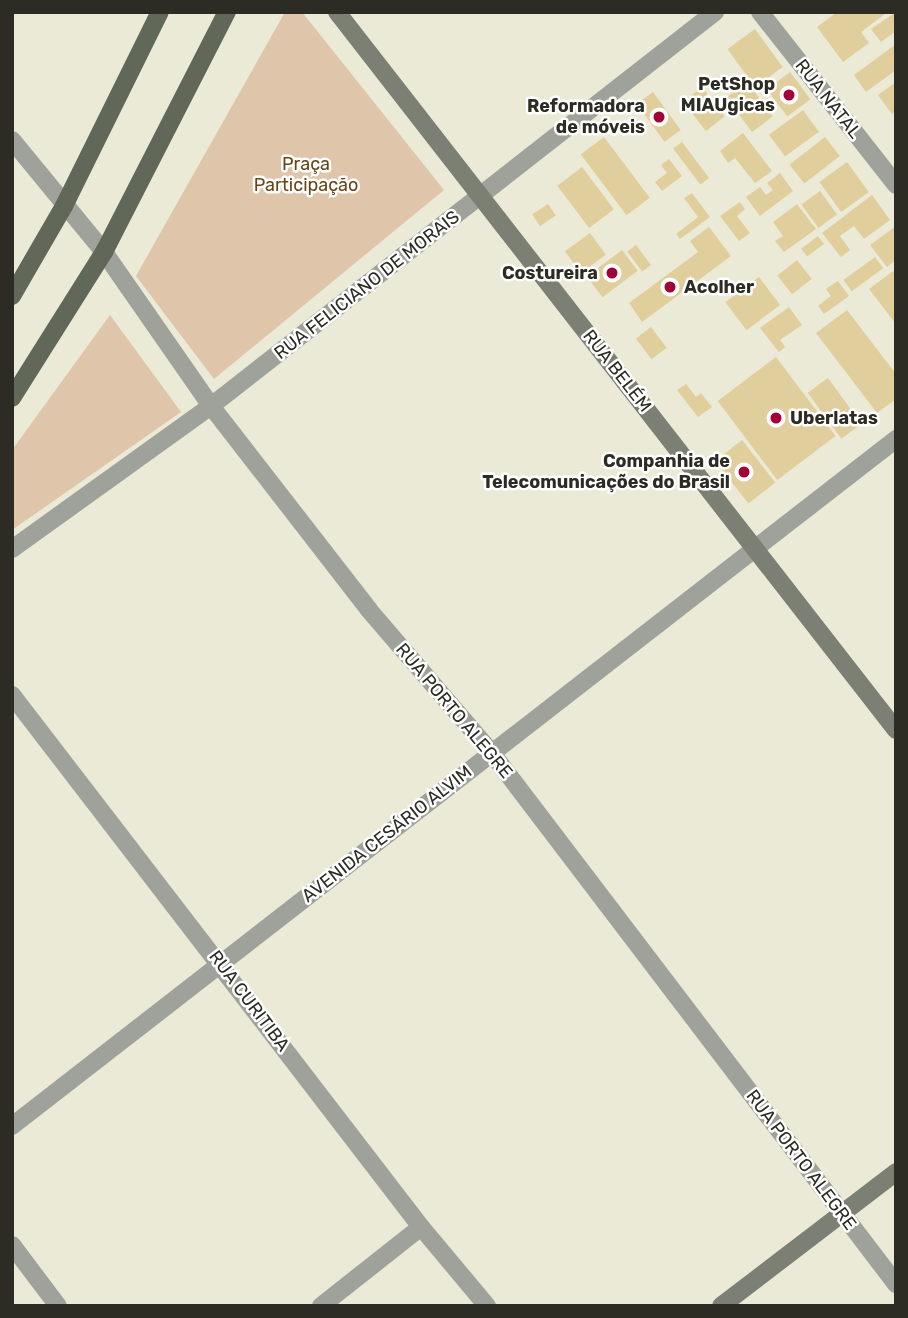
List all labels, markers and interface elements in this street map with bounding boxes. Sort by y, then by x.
street label: RUA NATAL [790,55,866,143]
place label: PetShop MIAUgicas [681,74,775,116]
marker: PetShop MIAUgicas [781,87,797,103]
place label: Reformadora de móveis [527,96,645,138]
marker: Reformadora de móveis [651,109,667,125]
park label: Praça Participação [254,154,358,196]
street label: RUA FELICIANO DE MORAIS [270,206,464,364]
place label: Costureira [502,262,598,284]
marker: Costureira [604,265,620,281]
place label: Acolher [684,276,754,298]
marker: Acolher [662,279,678,295]
street label: RUA BELÉM [578,325,656,417]
place label: Uberlatas [790,407,878,429]
marker: Uberlatas [768,410,784,426]
place label: Companhia de Telecomunicações do Brasil [482,451,730,494]
marker: Companhia de Telecomunicações do Brasil [736,464,752,480]
street label: RUA PORTO ALEGRE [391,639,517,783]
street label: AVENIDA CESÁRIO ALVIM [297,761,477,907]
street label: RUA CURITIBA [204,946,294,1056]
street label: RUA PORTO ALEGRE [741,1085,861,1235]

